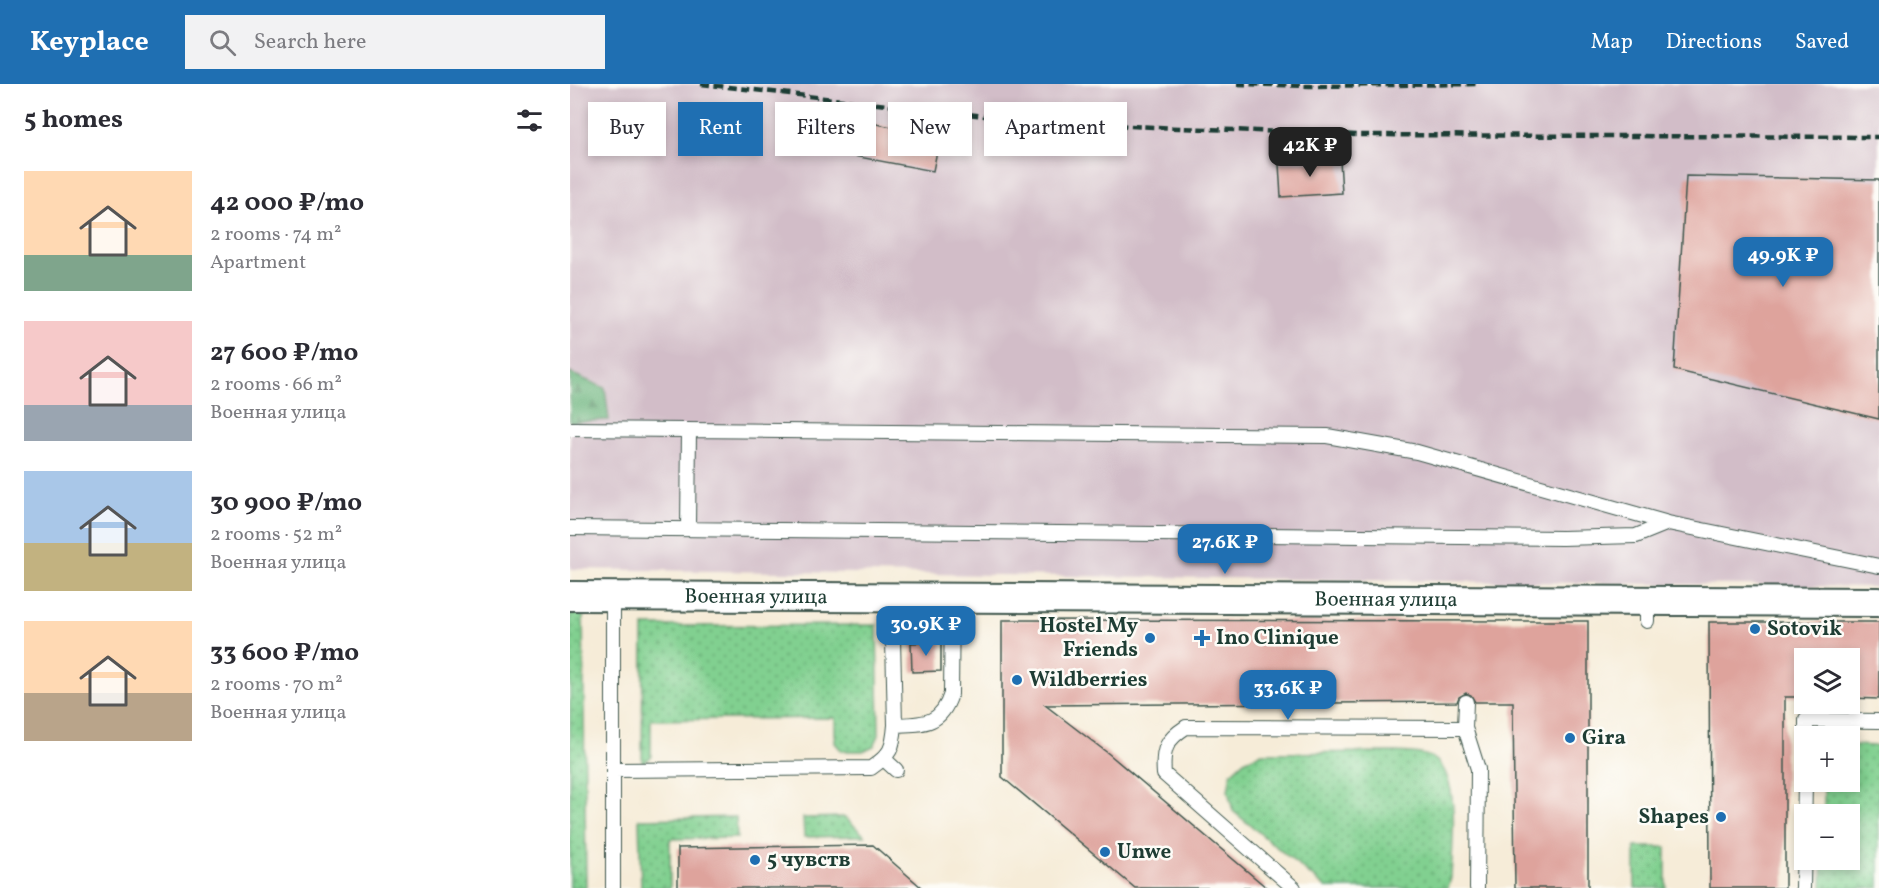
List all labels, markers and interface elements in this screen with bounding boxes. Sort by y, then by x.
search box [185,15,605,69]
text: Keyplace [30,23,149,62]
icon: search [206,26,239,59]
text: Search here [254,27,366,58]
text: Map [1591,28,1633,57]
text: Directions [1666,28,1762,57]
text: Saved [1795,28,1849,57]
text: 5 homes [24,102,123,138]
chip: Buy [588,102,666,156]
chip: Rent [678,102,763,156]
chip: Filters [775,102,876,156]
chip: New [888,102,972,156]
chip: Apartment [984,102,1127,156]
icon: filters [513,104,546,137]
pin: 42K ₽ [1268,127,1352,178]
text: 42K ₽ [1283,132,1337,160]
text: 42 000 ₽/mo [210,185,364,221]
icon: home [72,195,144,267]
text: 2 rooms · 74 m² [210,221,341,249]
pin: 49.9K ₽ [1728,237,1838,288]
text: 49.9K ₽ [1747,242,1819,270]
text: Apartment [210,249,306,277]
text: 27 600 ₽/mo [210,335,358,371]
icon: home [72,345,144,417]
text: 2 rooms · 66 m² [210,371,342,399]
text: Военная улица [210,399,346,427]
text: 30 900 ₽/mo [210,485,362,521]
icon: home [72,495,144,567]
text: 2 rooms · 52 m² [210,521,342,549]
pin: 27.6K ₽ [1170,524,1280,575]
text: 27.6K ₽ [1192,529,1258,557]
text: Военная улица [210,549,346,577]
street label: Военная улица [684,582,828,612]
street label: Военная улица [1314,585,1458,615]
pin: 30.9K ₽ [871,606,981,657]
text: 30.9K ₽ [890,611,962,639]
place label: Hostel My Friends [1039,612,1138,665]
place label: Sotovik [1767,615,1842,644]
marker: Sotovik [1748,622,1762,636]
place label: Ino Clinique [1216,624,1339,653]
marker: Ino Clinique [1193,629,1211,647]
marker: Hostel My Friends [1143,631,1157,645]
text: 33 600 ₽/mo [210,635,359,671]
icon: home [72,645,144,717]
map controls [1794,648,1860,870]
button: layers [1794,648,1860,714]
place label: Wildberries [1029,666,1147,695]
pin: 33.6K ₽ [1233,670,1343,721]
text: 2 rooms · 70 m² [210,671,343,699]
marker: Wildberries [1010,673,1024,687]
text: 33.6K ₽ [1253,675,1323,703]
text: Военная улица [210,699,346,727]
place label: Gira [1582,724,1626,753]
button: + [1794,726,1860,792]
marker: Gira [1563,731,1577,745]
place label: Shapes [1638,803,1709,832]
button: − [1794,804,1860,870]
marker: Shapes [1714,810,1728,824]
place label: Unwe [1117,838,1171,867]
marker: Unwe [1098,845,1112,859]
place label: 5 чувств [767,846,851,875]
marker: 5 чувств [748,853,762,867]

